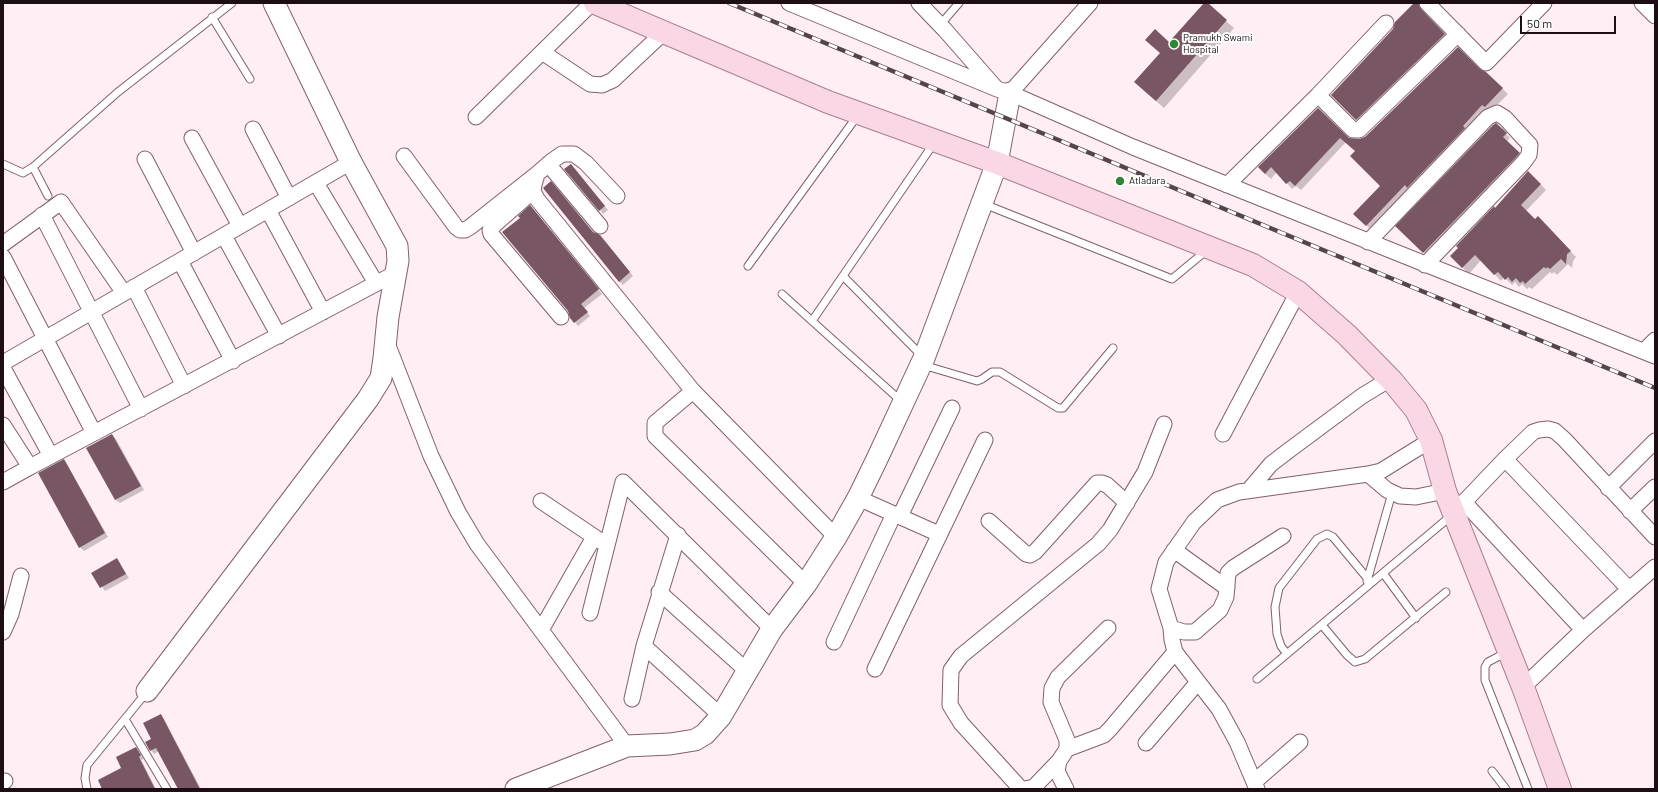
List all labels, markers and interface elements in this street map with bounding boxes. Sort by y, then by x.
scale bar [1522,8,1618,34]
text: 50 m [1527,16,1552,30]
place label: Pramukh Swami Hospital [1183,32,1253,56]
marker: Pramukh Swami Hospital [1168,38,1180,50]
marker: Atladara [1114,175,1126,187]
place label: Atladara [1129,175,1165,187]

